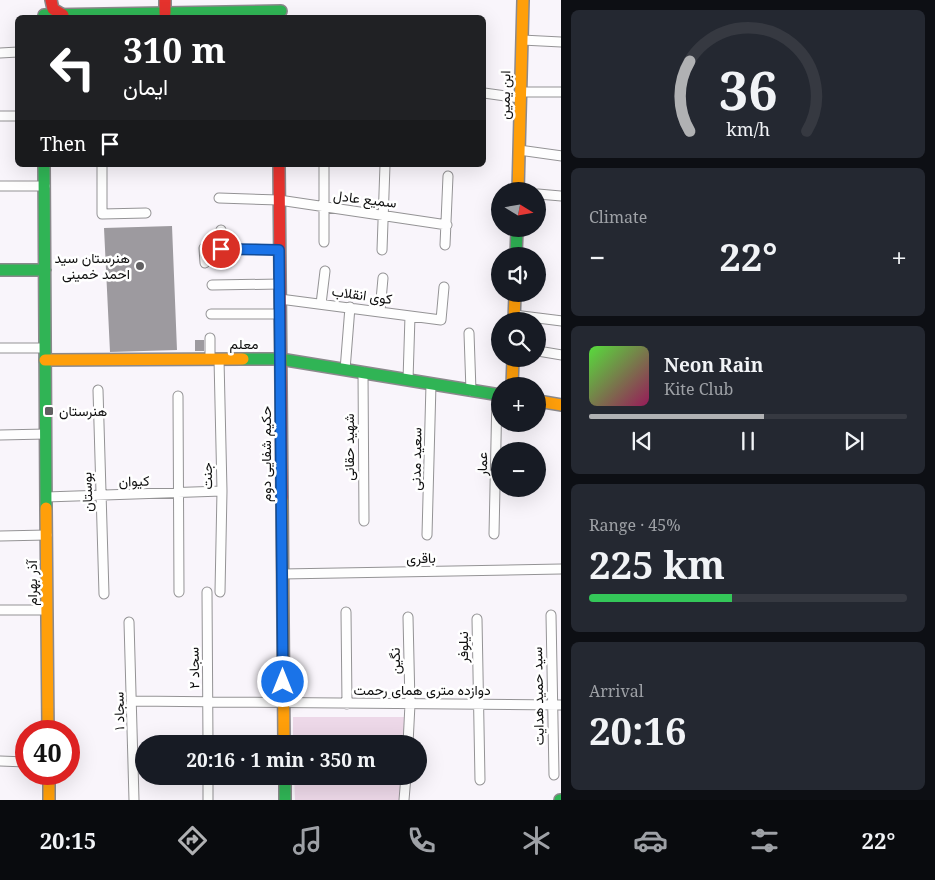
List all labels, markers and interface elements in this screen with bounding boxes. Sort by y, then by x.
text: 310 m [123,26,226,73]
icon: left [40,35,105,100]
text: 36 [719,54,777,125]
street label: ابن یمین [495,70,514,120]
text: ایمان [123,71,168,101]
text: km/h [726,117,770,141]
icon: arrive [96,130,124,158]
text: Then [40,131,86,157]
north arrow [491,182,546,238]
map controls [491,182,546,497]
street label: سمیع عادل [332,185,398,214]
text: Climate [589,206,647,228]
pin [200,228,242,270]
text: 22° [719,230,777,282]
icon: arrive [207,235,235,263]
text: − [589,238,605,276]
text: + [891,238,907,276]
button: sound [491,247,546,302]
place label: هنرستان سید احمد خمینی [55,248,130,283]
marker: هنرستان سید احمد خمینی [134,260,146,272]
street label: کوی انقلاب [331,281,394,308]
button: search [491,312,546,367]
street label: معلم [230,334,258,353]
text: Neon Rain [664,352,763,378]
button: + [491,377,546,432]
text: Kite Club [664,378,733,400]
place label: هنرستان [59,401,108,420]
marker: هنرستان [43,405,55,417]
street label: حکیم شفایی دوم [256,406,275,502]
street label: شهید حقانی [339,413,358,481]
street label: سعید مدنی [405,427,426,491]
icon: previous [628,427,656,455]
icon: pause [734,427,762,455]
icon: next [840,427,868,455]
button: − [491,442,546,497]
street label: عمار [472,452,491,477]
street label: جنت [197,462,216,490]
street label: کیوان [118,470,150,491]
street label: بوستان [76,472,97,512]
text: Range · 45% [589,514,681,536]
text: 225 km [589,538,725,590]
street label: باقری [406,548,436,567]
street label: آذر بهرام [22,559,41,606]
street label: نیلوفر [453,631,472,664]
street label: سجاد ۲ [184,647,203,689]
street label: نگین [385,647,404,675]
street label: سید حمید هدایت [527,647,548,745]
position arrow [256,655,308,707]
street label: دوازده متری همای رحمت [353,680,491,699]
text: Arrival [589,680,644,702]
street label: سجاد ۱ [109,692,128,730]
text: 20:16 [589,704,686,756]
speed limit sign: 40 [15,720,80,785]
text: 20:16 · 1 min · 350 m [186,747,376,773]
icon: directions [175,823,210,858]
icon: music [290,823,325,858]
icon: phone [404,823,439,858]
icon: climate [519,823,554,858]
icon: car [633,823,668,858]
icon: filters [747,823,782,858]
text: 20:15 [40,825,96,855]
text: 22° [862,825,895,855]

